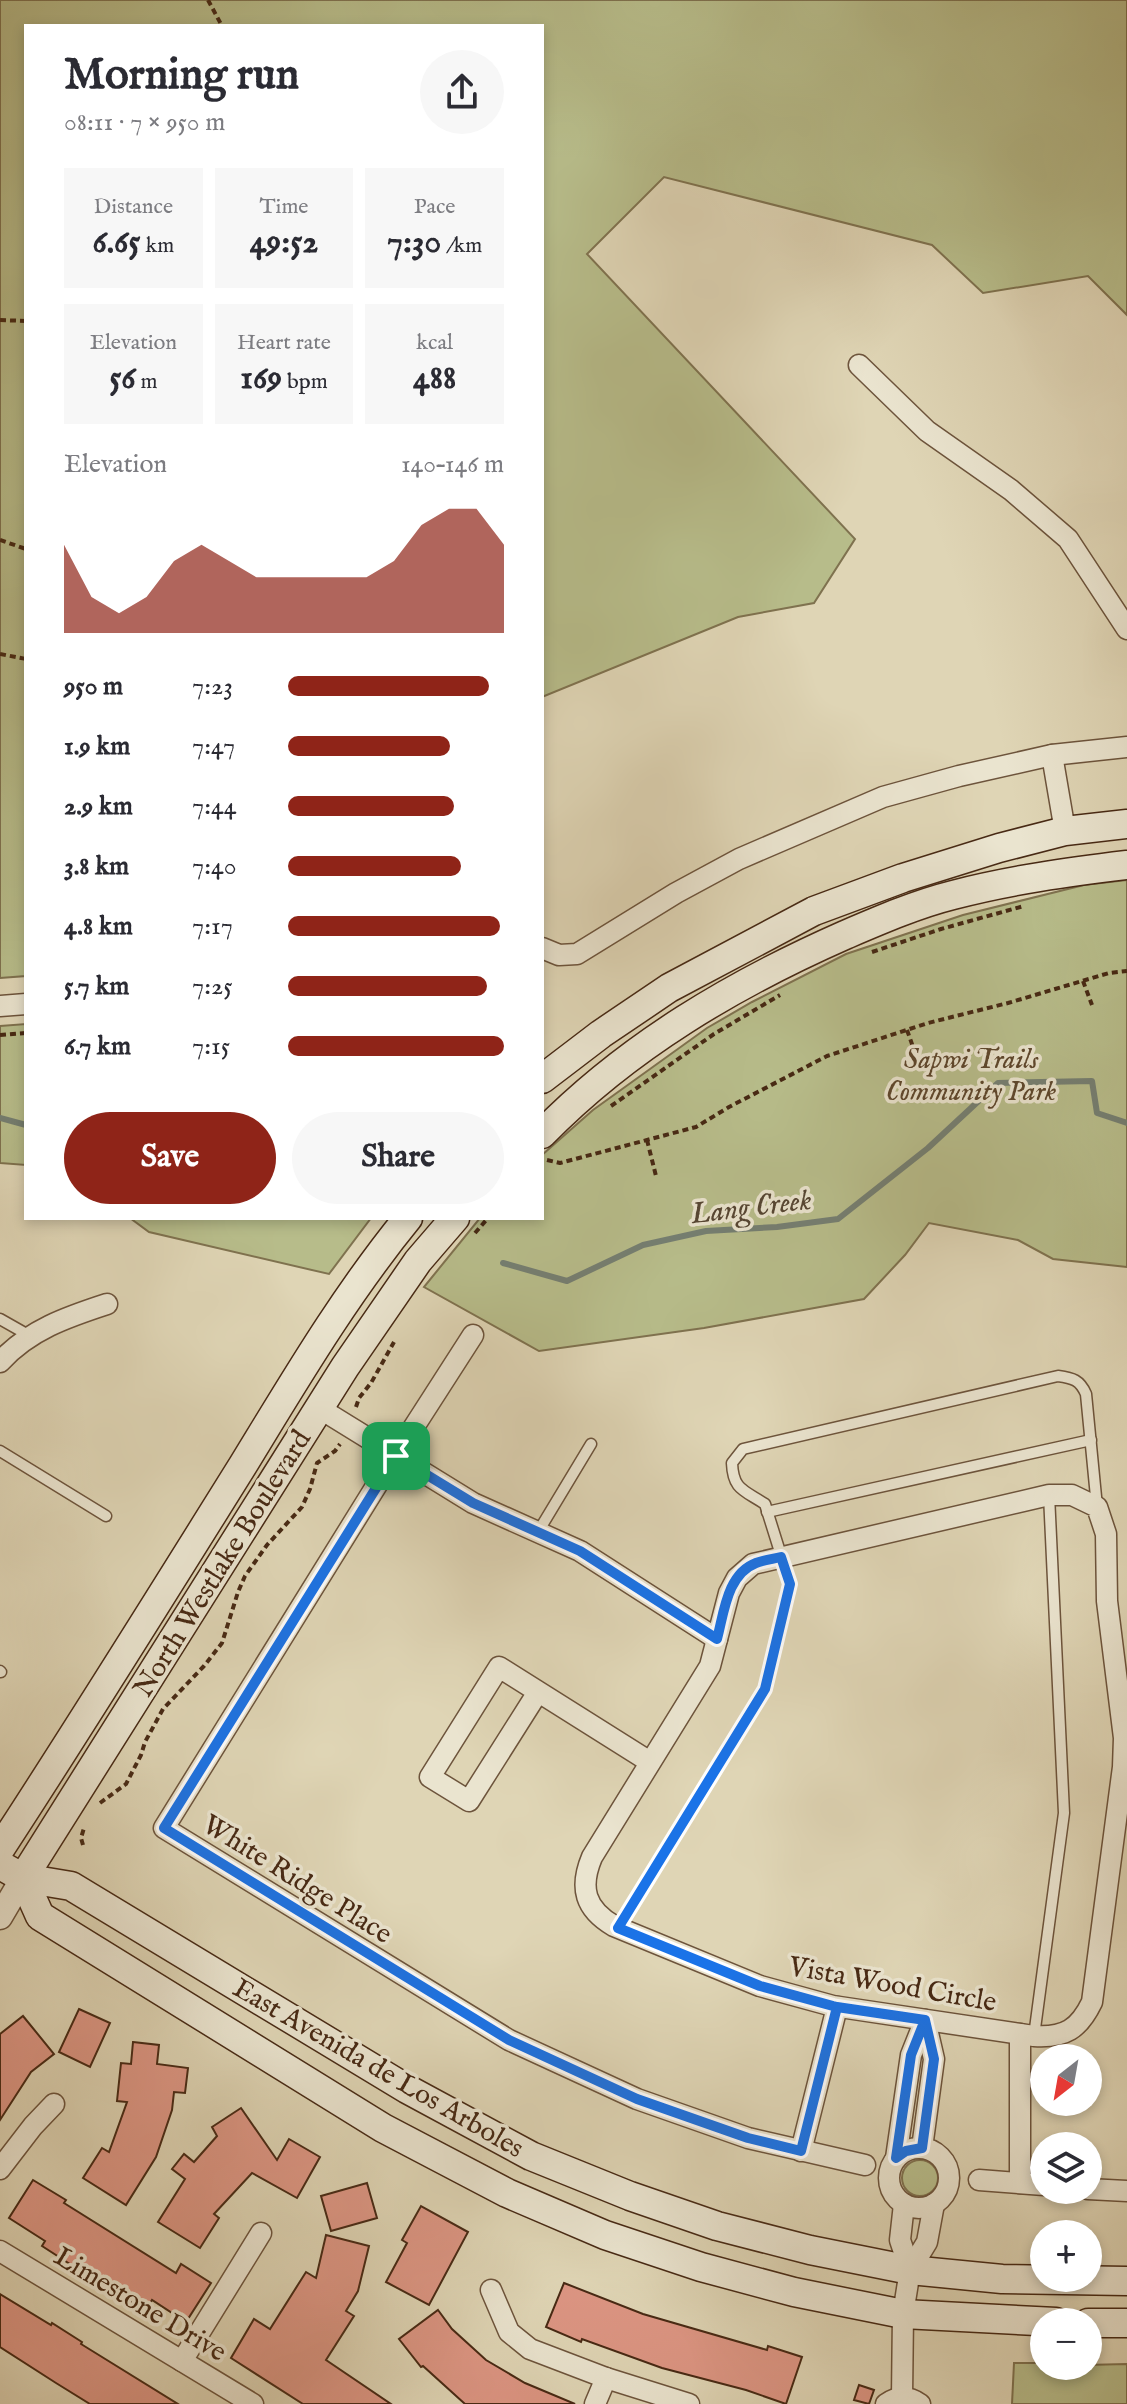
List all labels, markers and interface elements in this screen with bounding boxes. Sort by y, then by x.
text: Morning run [64,48,299,104]
button: share [420,50,504,134]
text: 08:11 · 7 × 950 m [64,106,225,139]
text: Distance [94,193,173,221]
text: Time [260,193,308,221]
text: Pace [414,193,455,221]
text: 6.65 [92,221,141,264]
text: 49:52 [250,221,318,264]
text: 7:30 [387,221,441,264]
text: km [141,232,174,260]
text: /km [441,232,482,260]
text: Elevation [90,329,177,357]
text: Heart rate [237,329,331,357]
text: kcal [416,329,453,357]
text: 56 [109,357,136,400]
text: 169 [240,357,282,400]
text: 488 [413,357,456,400]
text: m [136,368,158,396]
text: bpm [282,368,328,396]
text: Elevation [64,448,167,481]
text: 140–146 m [401,448,504,481]
text: 950 m [64,670,123,703]
text: 7:23 [192,670,233,703]
text: 1.9 km [64,730,130,763]
text: 7:47 [192,730,235,763]
text: 2.9 km [64,790,133,823]
text: 7:44 [192,790,237,823]
text: 3.8 km [64,850,129,883]
text: 7:40 [192,850,237,883]
text: 4.8 km [64,910,133,943]
text: 7:17 [192,910,233,943]
text: 5.7 km [64,970,129,1003]
text: 7:25 [192,970,233,1003]
text: 6.7 km [64,1030,131,1063]
text: 7:15 [192,1030,230,1063]
park label: Sapwi Trails Community Park [886,1043,1056,1110]
button: Save [64,1112,276,1204]
button: Share [292,1112,504,1204]
water label: Lang Creek [688,1182,814,1234]
pin [362,1422,430,1490]
street label: North Westlake Boulevard [127,1424,320,1704]
icon: arrive [374,1434,418,1478]
street label: White Ridge Place [195,1808,398,1953]
street label: Vista Wood Circle [785,1950,999,2021]
street label: East Avenida de Los Arboles [226,1971,530,2167]
north arrow [1030,2044,1102,2116]
map controls [1030,2044,1102,2380]
button: layers [1030,2132,1102,2204]
button: + [1030,2220,1102,2292]
street label: Limestone Drive [47,2240,233,2370]
button: − [1030,2308,1102,2380]

